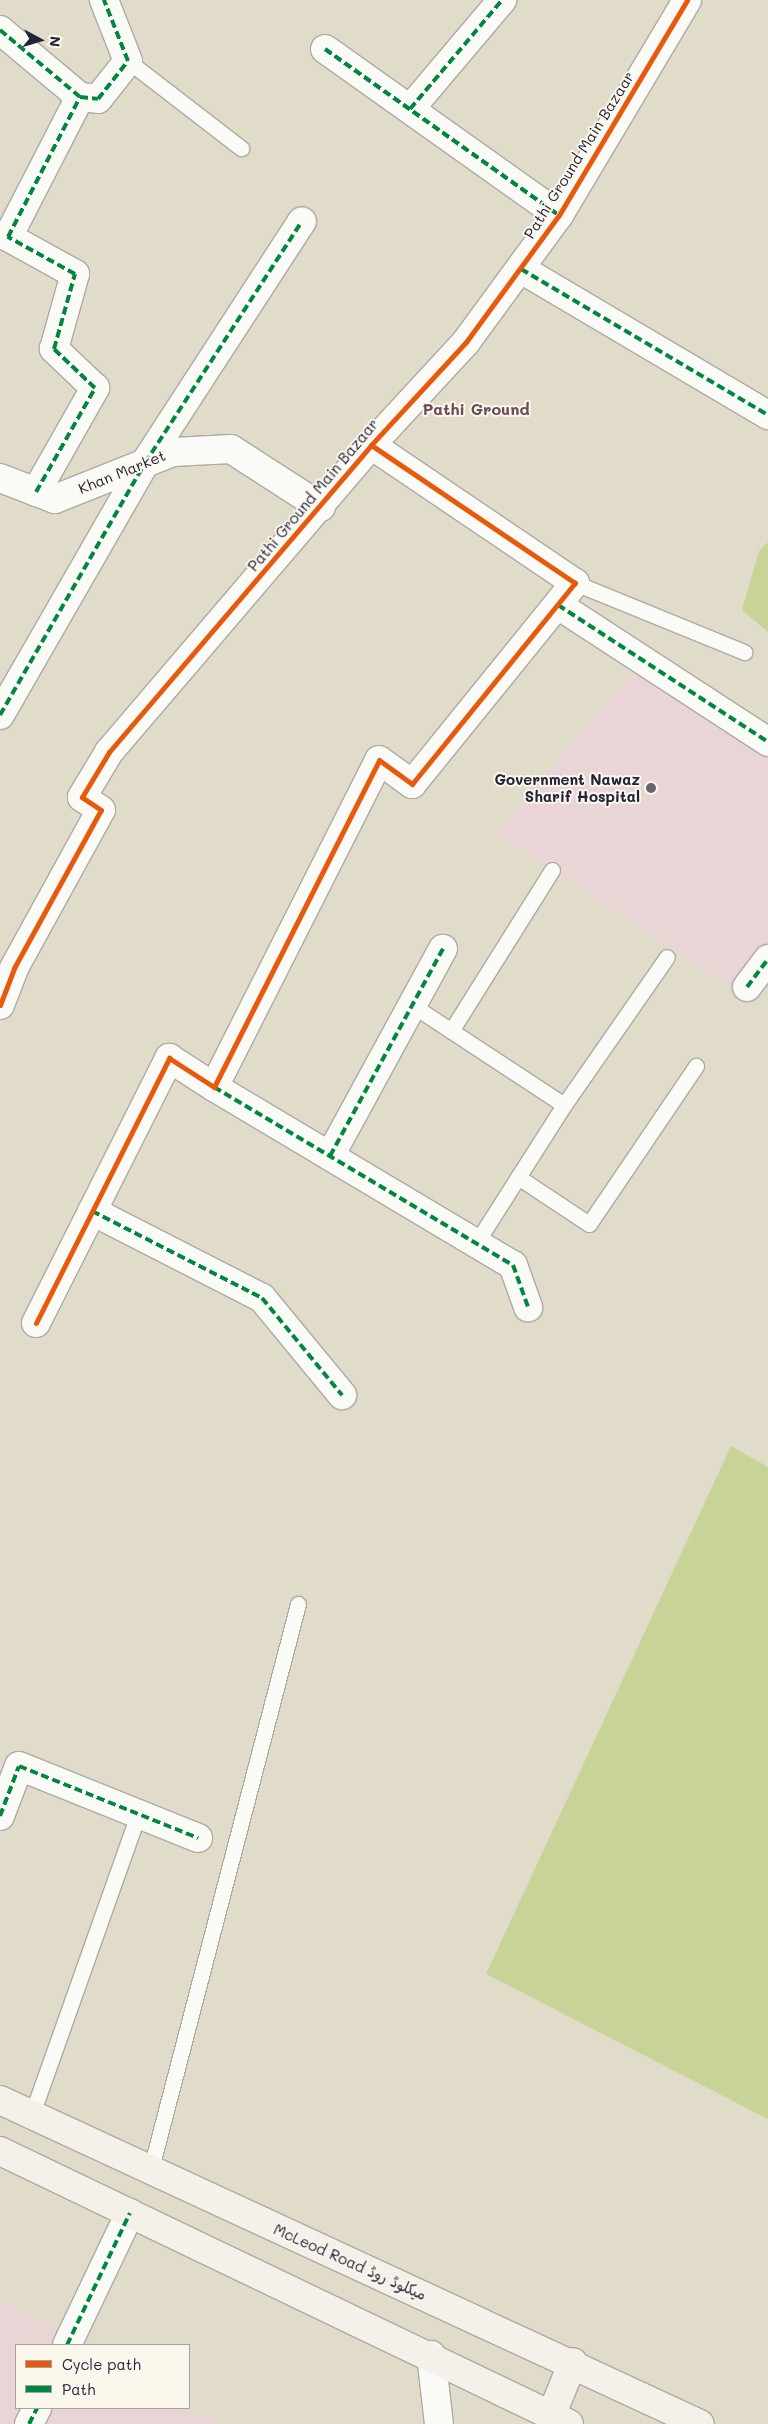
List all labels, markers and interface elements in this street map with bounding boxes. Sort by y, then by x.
north arrow [15,15,65,65]
text: N [45,35,65,48]
street label: Pathi Ground Main Bazaar [520,68,638,242]
district label: Pathi Ground [422,399,530,419]
street label: Pathi Ground Main Bazaar [244,415,382,575]
street label: Khan Market [76,446,168,498]
place label: Government Nawaz Sharif Hospital [495,770,640,805]
marker: Government Nawaz Sharif Hospital [644,781,658,795]
street label: McLeod Road میکلوڈ روڈ [271,2220,429,2304]
legend [15,2344,190,2409]
text: Cycle path [62,2354,141,2374]
text: Path [62,2379,96,2399]

